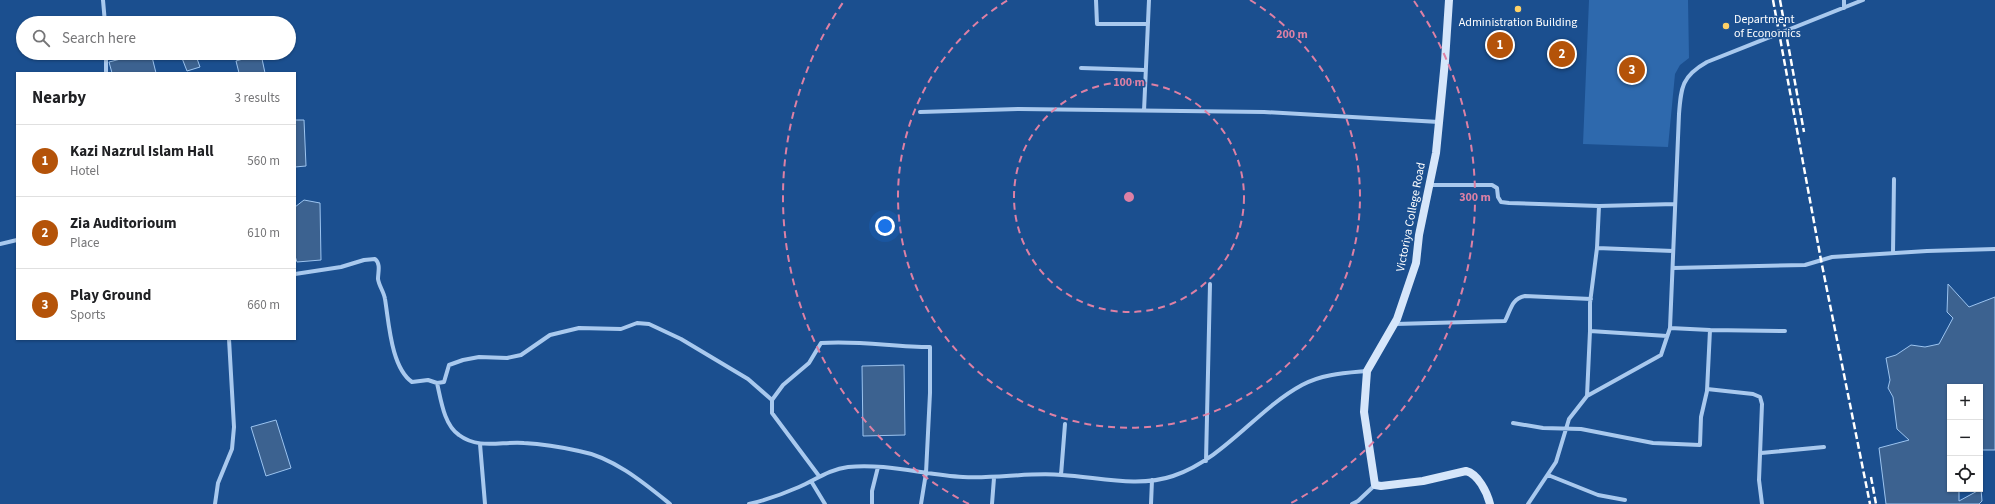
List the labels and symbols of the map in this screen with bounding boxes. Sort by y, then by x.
marker: Administration Building [1513,4,1523,14]
place label: Department of Economics [1734,11,1801,42]
place label: Administration Building [1459,14,1577,31]
marker: Department of Economics [1721,21,1731,31]
text: 200 m [1276,26,1308,43]
pin: 1 [1487,30,1513,60]
pin: 2 [1549,39,1575,69]
pin: 3 [1619,55,1645,85]
text: 100 m [1113,74,1145,91]
street label: Victoriya College Road [1392,161,1430,273]
text: 300 m [1459,189,1491,206]
centre of rings [1122,190,1136,204]
your location [875,216,895,236]

